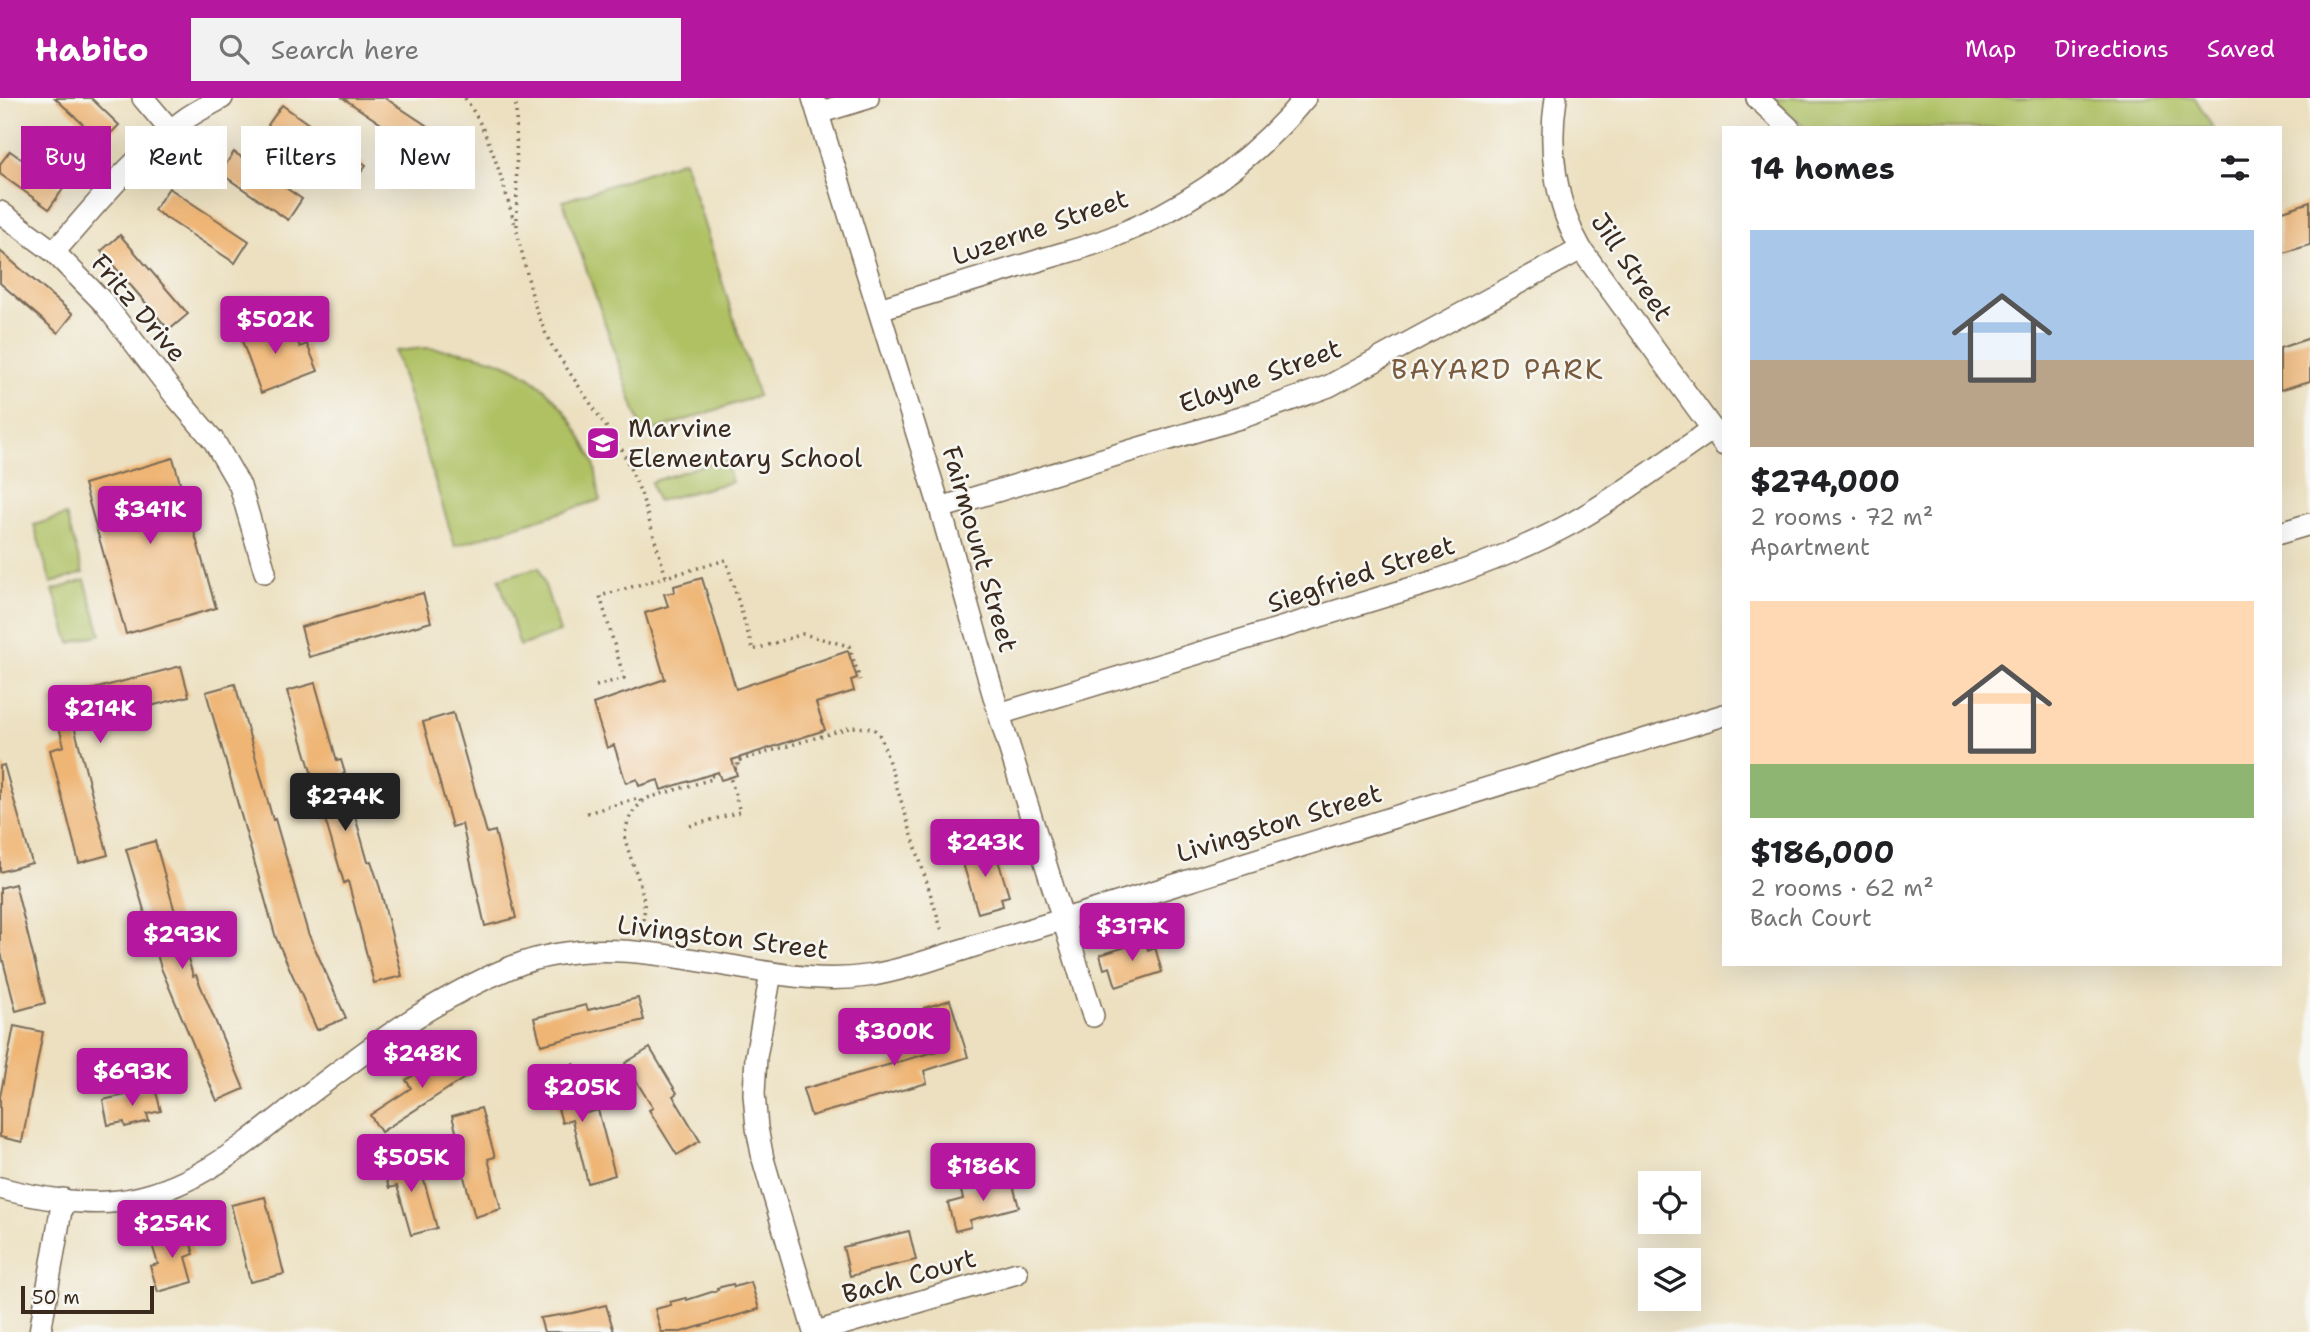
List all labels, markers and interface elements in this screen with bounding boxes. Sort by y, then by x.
search box [191,18,681,81]
text: Habito [35,27,149,72]
icon: search [215,30,253,68]
text: Search here [271,32,419,67]
text: Map [1965,33,2016,65]
text: Directions [2054,33,2169,65]
text: Saved [2207,33,2275,65]
chip: Buy [21,126,111,189]
chip: Rent [125,126,227,189]
chip: Filters [241,126,361,189]
chip: New [375,126,475,189]
text: 14 homes [1750,148,1895,189]
icon: filters [2216,149,2254,187]
street label: Luzerne Street [947,180,1132,273]
street label: Jill Street [1583,206,1681,328]
street label: Fritz Drive [84,246,195,369]
icon: home [1939,275,2065,401]
pin: $502K [226,296,324,356]
text: $502K [236,304,314,334]
street label: Elayne Street [1174,330,1346,421]
district label: BAYARD PARK [1391,350,1605,388]
place label: Marvine Elementary School [628,410,862,475]
school or university icon: Marvine Elementary School [584,424,622,462]
street label: Fairmount Street [934,442,1027,656]
text: $274,000 [1750,461,1900,502]
pin: $341K [101,486,199,546]
text: $341K [114,494,186,524]
text: 2 rooms · 72 m² [1750,502,1933,532]
street label: Siegfried Street [1263,527,1459,620]
text: Apartment [1750,532,1870,562]
icon: home [1939,646,2065,772]
pin: $214K [51,686,149,745]
text: $214K [64,693,136,723]
pin: $274K [296,774,394,833]
street label: Livingston Street [1172,775,1386,870]
text: $274K [306,781,384,811]
pin: $243K [936,820,1034,879]
text: $243K [946,827,1024,857]
text: $186,000 [1750,832,1895,873]
text: 2 rooms · 62 m² [1750,873,1934,903]
text: Bach Court [1750,903,1872,933]
pin: $317K [1083,904,1181,963]
street label: Livingston Street [615,906,831,967]
text: $317K [1096,911,1168,941]
pin: $293K [133,912,231,971]
text: $293K [143,919,221,949]
pin: $300K [845,1009,943,1068]
text: $300K [854,1016,934,1046]
pin: $248K [373,1030,471,1090]
text: $248K [383,1038,461,1068]
pin: $693K [83,1048,181,1108]
text: $693K [93,1056,171,1086]
pin: $205K [533,1065,631,1124]
text: $205K [543,1072,621,1102]
pin: $505K [362,1134,460,1194]
text: $505K [373,1142,449,1172]
pin: $186K [934,1144,1032,1203]
text: $186K [946,1151,1020,1181]
map controls [1638,1171,1701,1311]
button: locate [1638,1171,1701,1234]
pin: $254K [123,1200,221,1260]
text: $254K [133,1208,211,1238]
street label: Bach Court [838,1240,980,1311]
button: layers [1638,1248,1701,1311]
scale bar [21,1283,154,1315]
text: 50 m [32,1285,80,1310]

